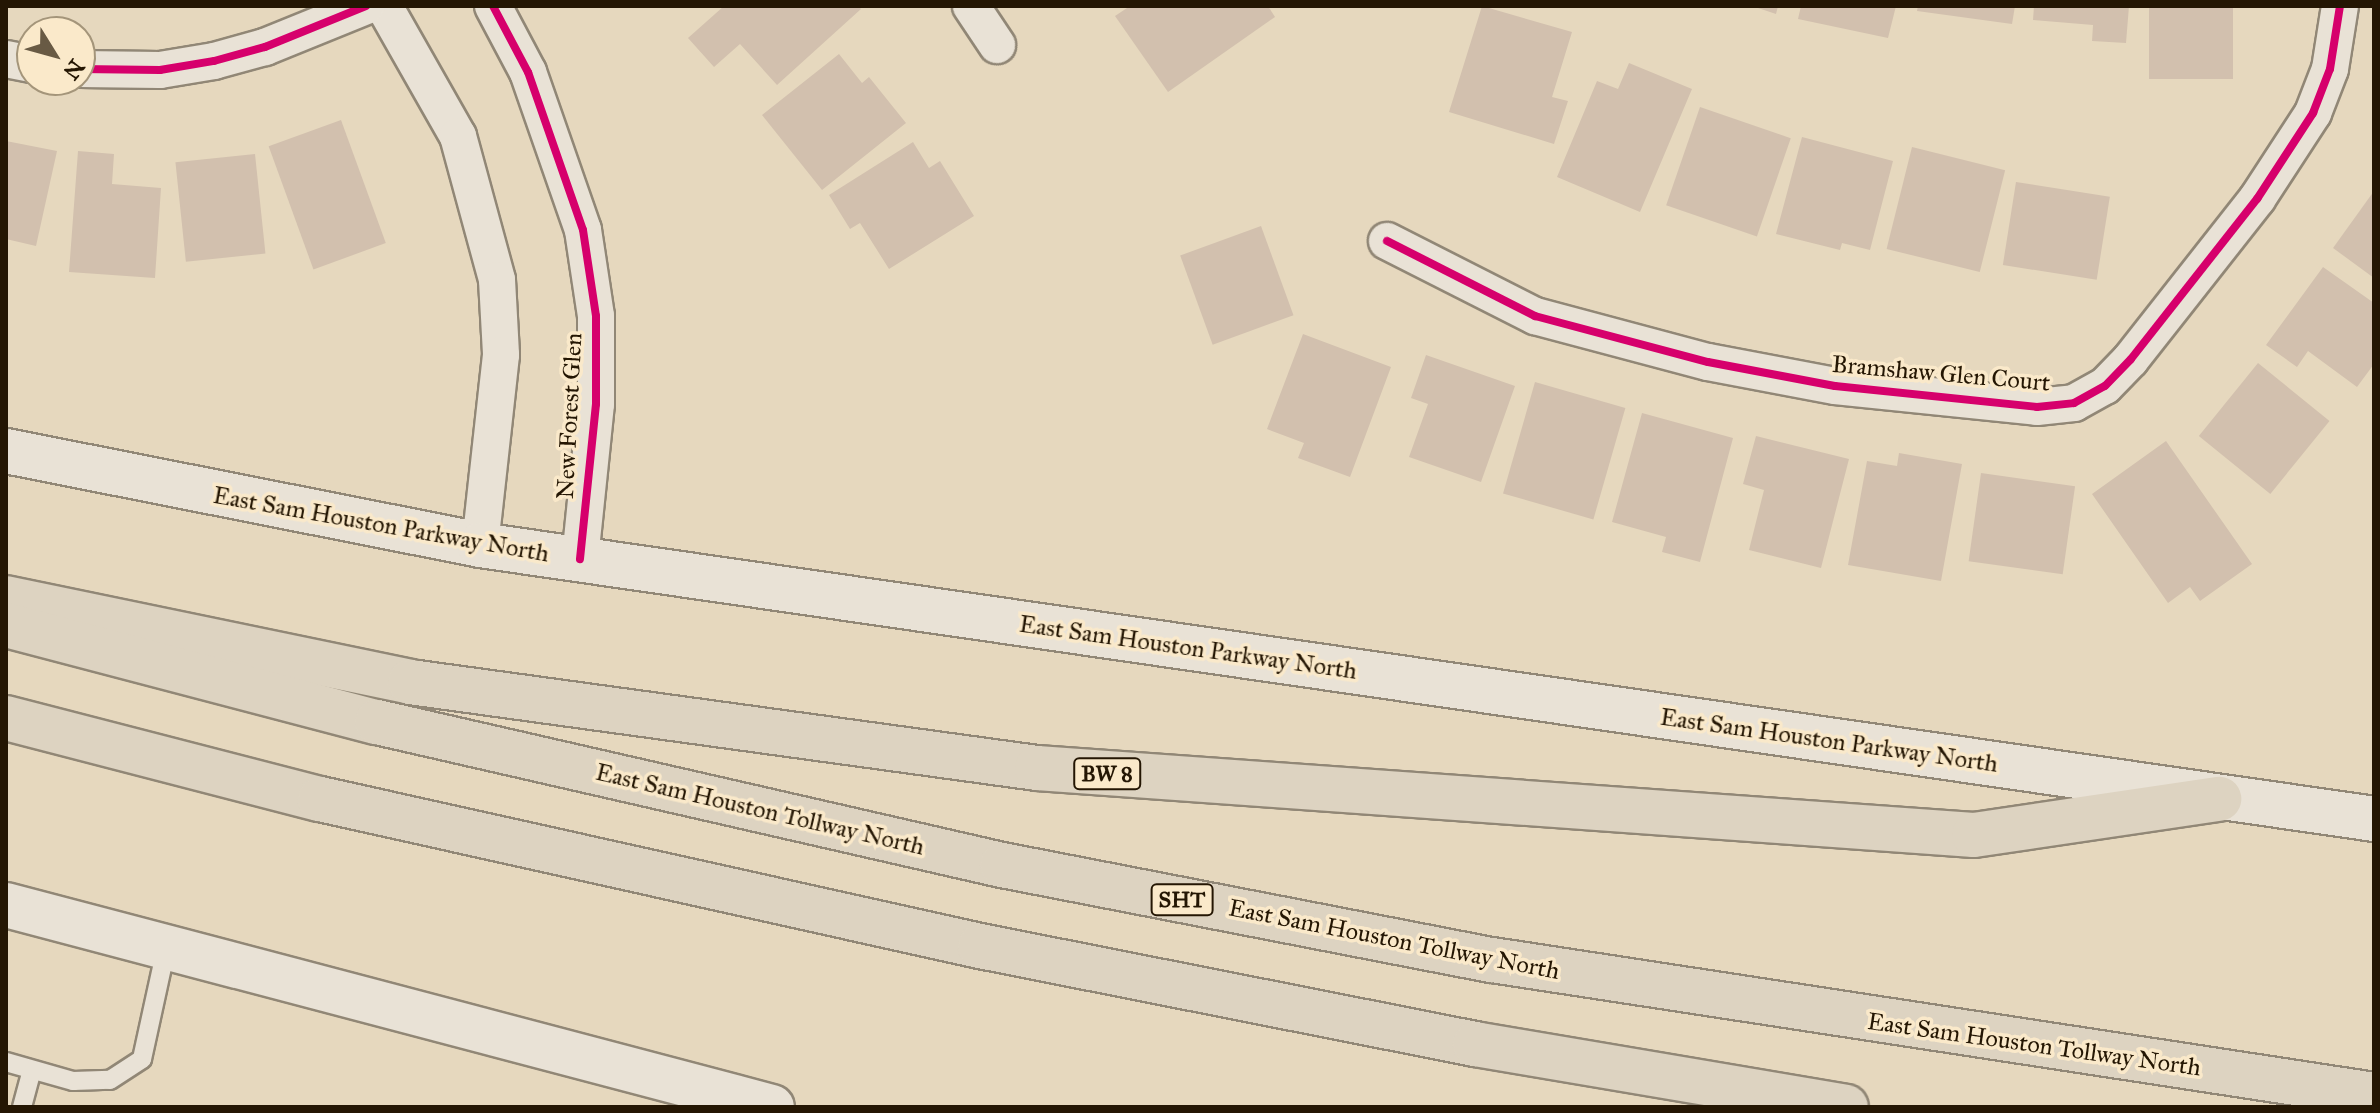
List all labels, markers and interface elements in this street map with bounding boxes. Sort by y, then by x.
north arrow [16,16,96,96]
text: N [58,54,90,85]
street label: New Forest Glen [551,332,589,500]
street label: Bramshaw Glen Court [1831,350,2051,398]
street label: East Sam Houston Parkway North [211,481,551,569]
street label: East Sam Houston Parkway North [1017,610,1359,686]
street label: East Sam Houston Parkway North [1658,703,2000,779]
road number: BW 8 [1073,756,1141,792]
street label: East Sam Houston Tollway North [593,758,927,862]
road number: SHT [1150,882,1214,918]
street label: East Sam Houston Tollway North [1226,894,1562,986]
street label: East Sam Houston Tollway North [1865,1007,2203,1083]

